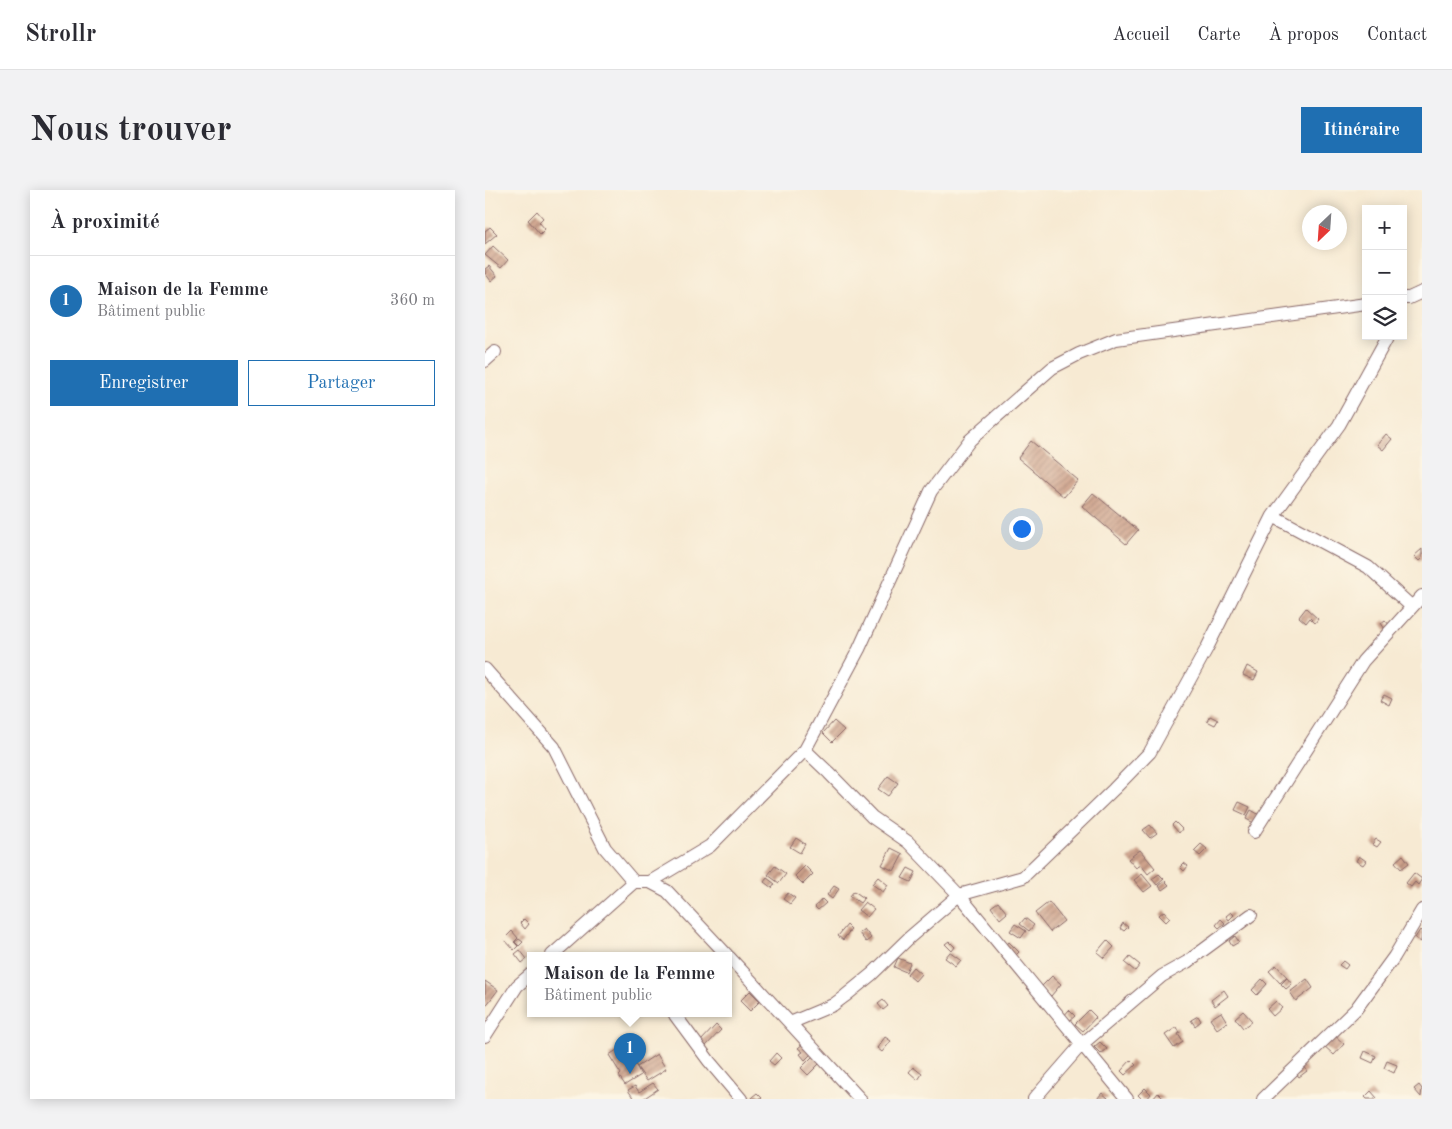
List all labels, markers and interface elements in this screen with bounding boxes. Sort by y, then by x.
text: Strollr [25,23,96,47]
text: Accueil [1112,26,1170,44]
text: Carte [1198,26,1240,44]
text: À propos [1268,26,1339,44]
text: Contact [1367,26,1427,44]
button: Itinéraire [1301,107,1422,153]
text: Nous trouver [30,113,232,148]
north arrow [1302,205,1347,250]
map controls [1362,205,1407,340]
button: + [1362,205,1407,250]
text: À proximité [50,212,160,233]
button: − [1362,250,1407,295]
text: Maison de la Femme [97,281,268,300]
text: 1 [61,293,71,309]
text: 360 m [390,293,435,309]
button: layers [1362,295,1407,340]
text: Bâtiment public [97,304,205,320]
button: Enregistrer [50,360,238,406]
button: Partager [248,360,435,406]
your location [1009,516,1035,542]
popup [527,952,732,1017]
text: Maison de la Femme [544,965,715,984]
text: Bâtiment public [544,988,652,1004]
pin: 1 [614,1033,646,1074]

